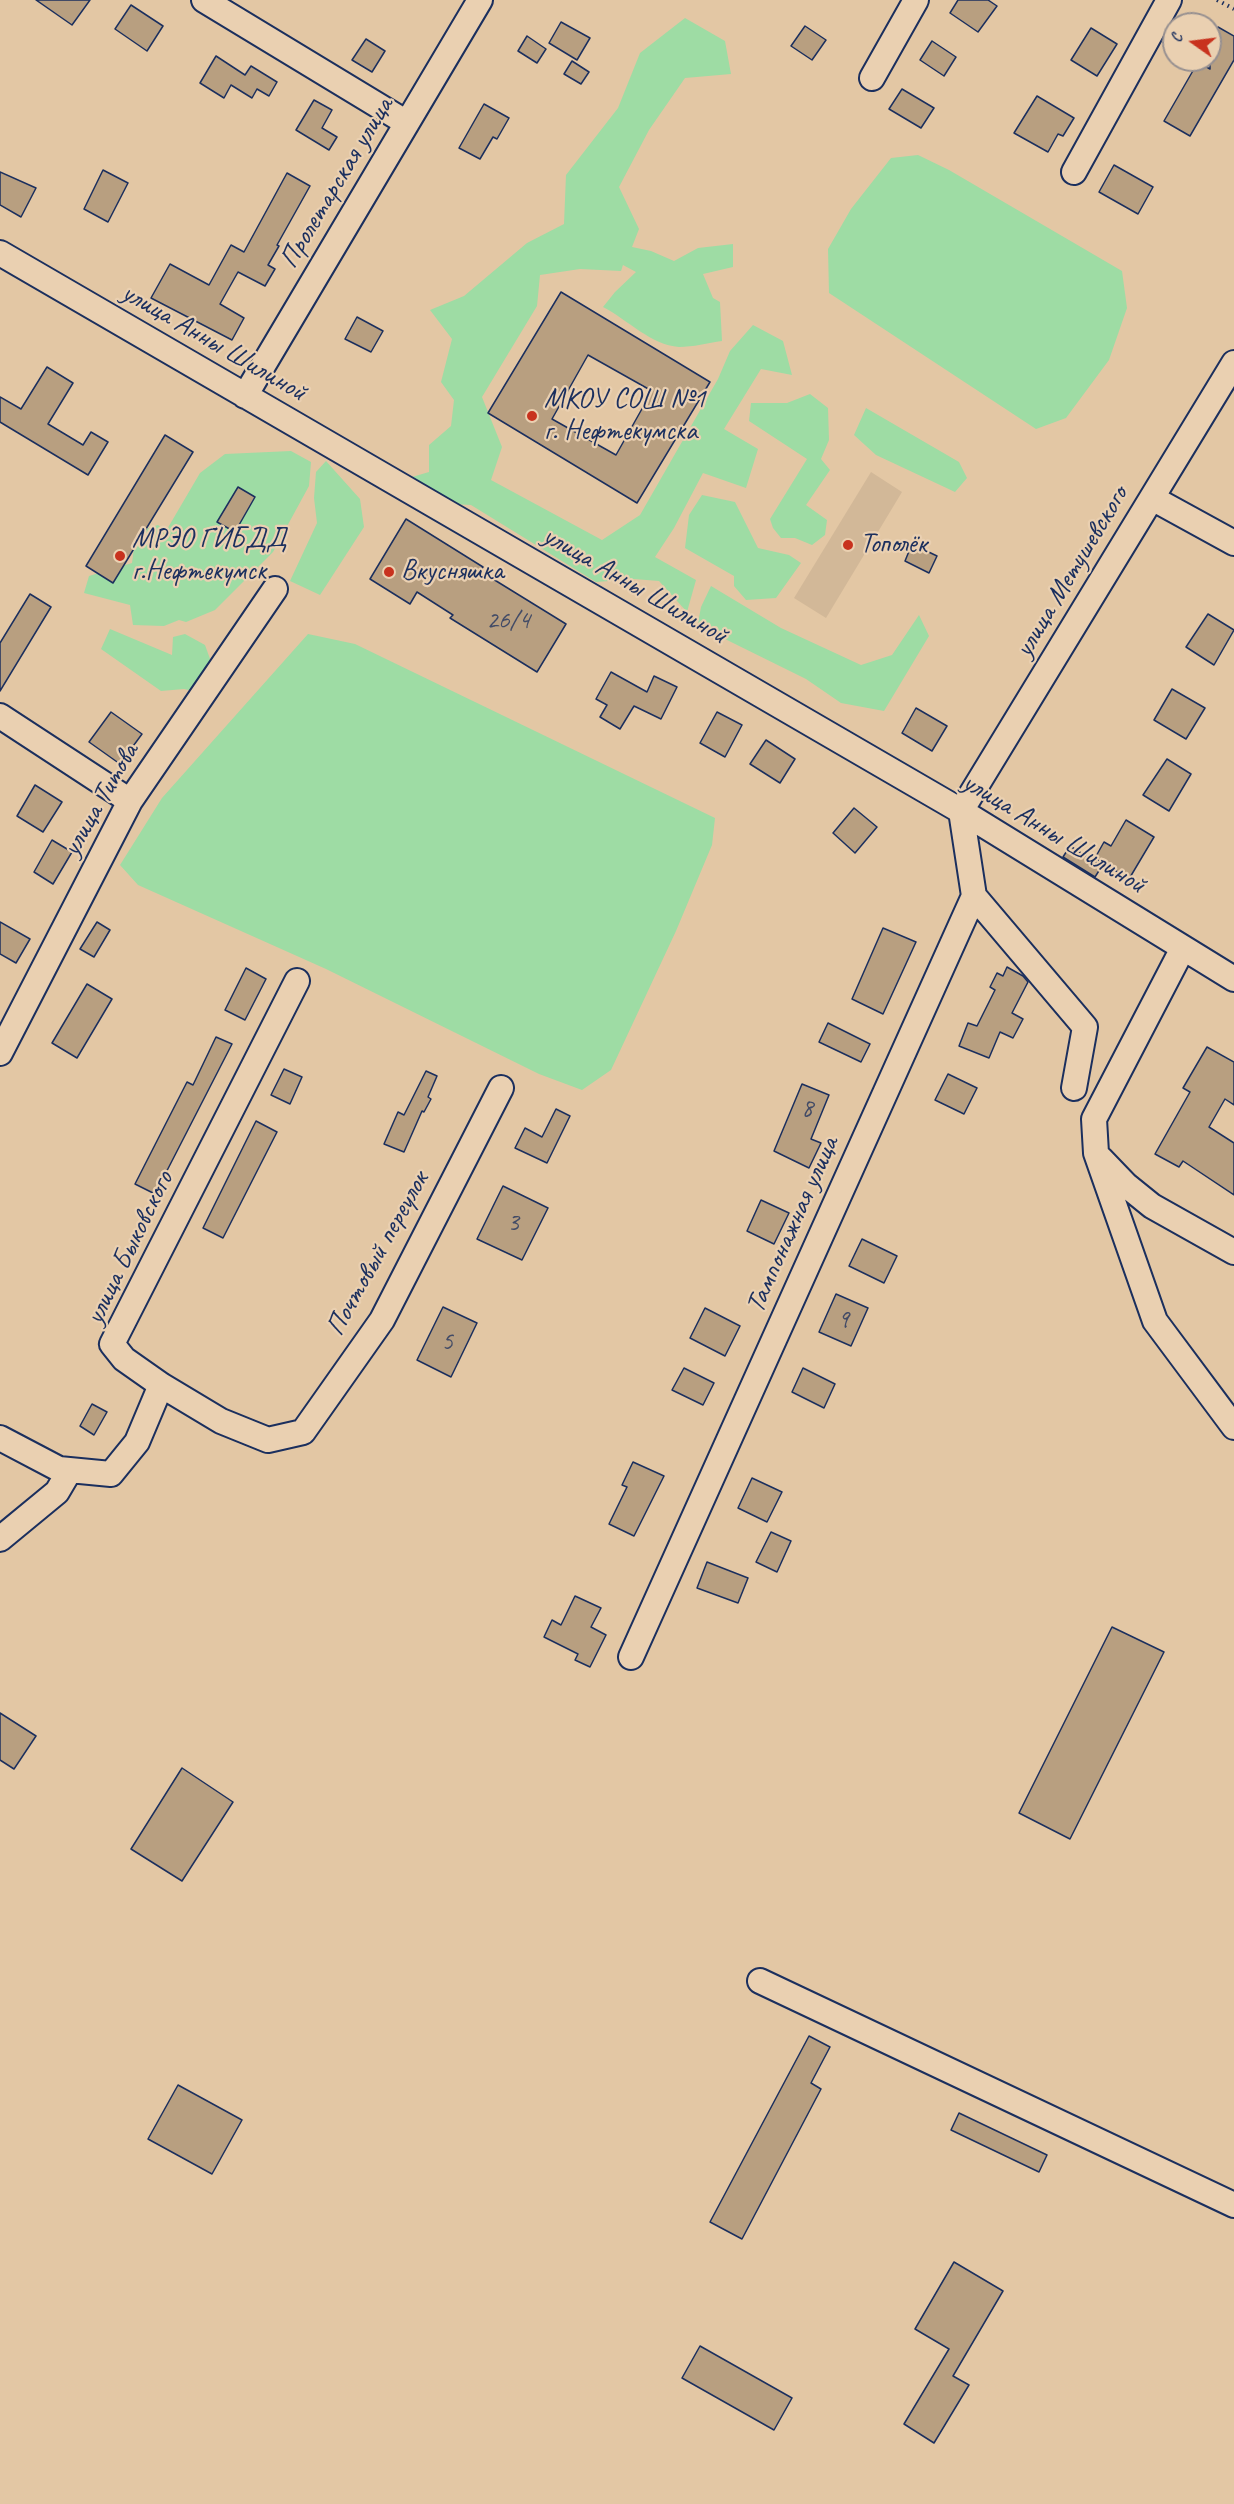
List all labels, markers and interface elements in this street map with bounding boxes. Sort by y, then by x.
north arrow [1162,12,1222,72]
text: С [1166,32,1187,44]
street label: Пролетарская улица [273,91,401,275]
street label: улица Анны Шилиной [116,276,312,410]
place label: МКОУ СОШ №1 г. Нефтекумска [544,383,706,449]
marker: МКОУ СОШ №1 г. Нефтекумска [525,409,539,423]
street label: улица Метушевского [1008,480,1136,664]
street label: улица Анны Шилиной [537,519,733,653]
place label: МРЭО ГИБДД г.Нефтекумск [132,523,286,589]
place label: Тополёк [860,528,927,562]
marker: Тополёк [841,538,855,552]
marker: МРЭО ГИБДД г.Нефтекумск [113,549,127,563]
place label: Вкусняшка [401,555,504,589]
marker: Вкусняшка [382,565,396,579]
house number: 26/4 [486,605,530,637]
street label: улица Титова [55,738,147,862]
street label: улица Анны Шилиной [956,766,1152,902]
house number: 8 [801,1093,813,1125]
street label: Тампонажная улица [739,1132,847,1318]
street label: улица Быковского [78,1166,182,1330]
street label: Почтовый переулок [319,1166,437,1342]
house number: 3 [507,1207,519,1239]
house number: 9 [837,1304,849,1336]
house number: 5 [441,1326,453,1358]

